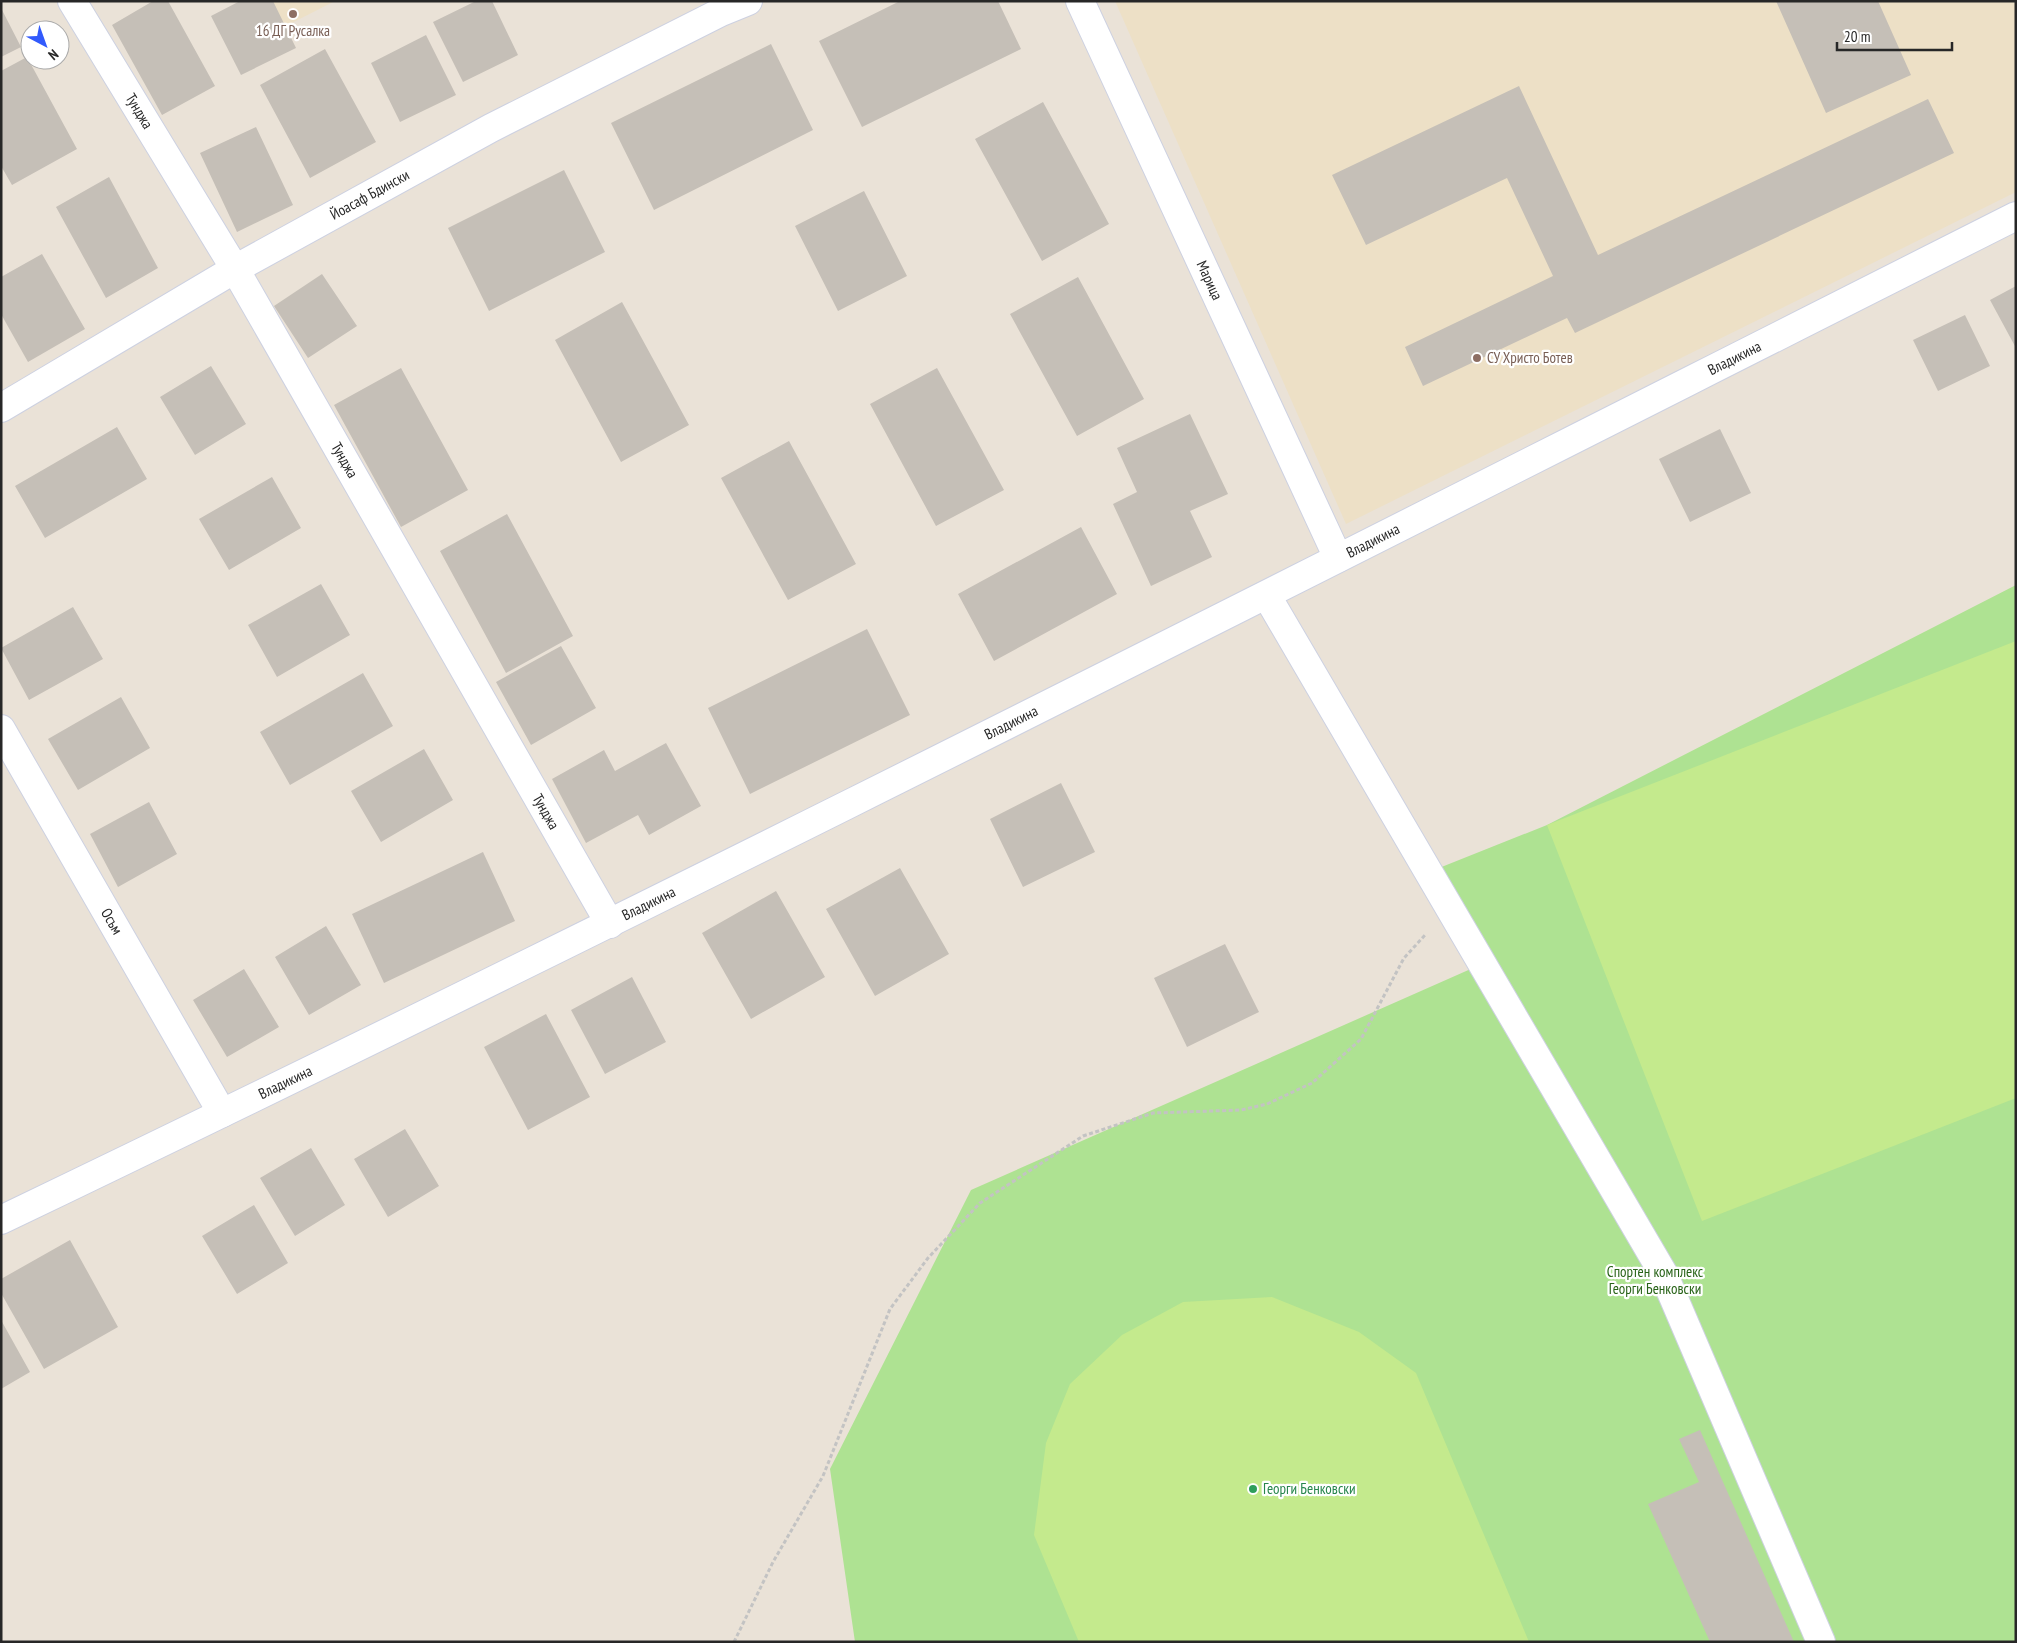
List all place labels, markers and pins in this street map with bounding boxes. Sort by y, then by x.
marker: 16 ДГ Русалка [287,8,299,20]
place label: 16 ДГ Русалка [256,21,330,40]
place label: СУ Христо Ботев [1487,348,1573,367]
marker: СУ Христо Ботев [1471,352,1483,364]
place label: Георги Бенковски [1263,1479,1356,1498]
marker: Георги Бенковски [1247,1483,1259,1495]

